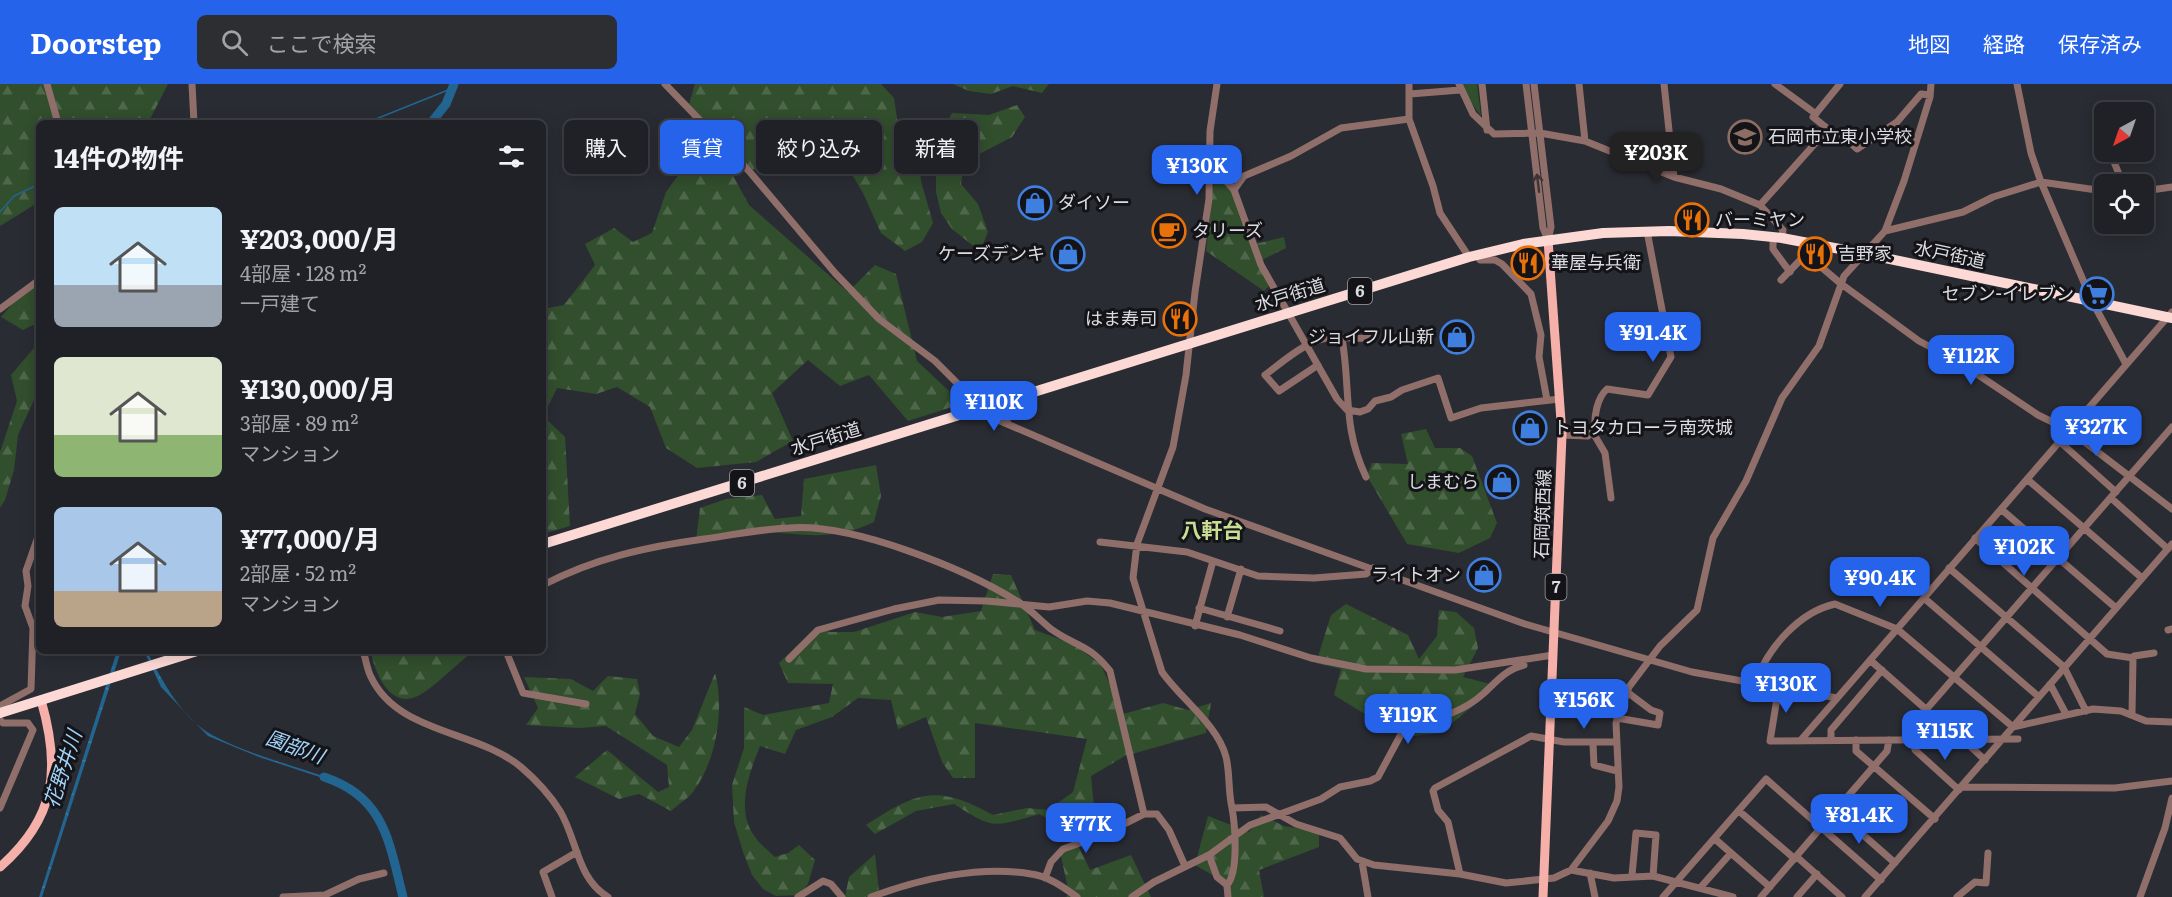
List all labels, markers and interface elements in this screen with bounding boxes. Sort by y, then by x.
search box [197,15,617,69]
text: Doorstep [30,21,161,63]
icon: search [218,26,251,59]
text: ここで検索 [266,26,376,59]
text: 地図 [1908,27,1950,58]
text: 経路 [1983,27,2025,58]
text: 保存済み [2058,27,2142,58]
north arrow [2094,102,2154,162]
map controls [2094,102,2154,234]
school or university icon: 石岡市立東小学校 [1727,119,1763,155]
chip: 購入 [564,120,648,174]
chip: 賃貸 [660,120,744,174]
chip: 絞り込み [756,120,882,174]
chip: 新着 [894,120,978,174]
place label: 石岡市立東小学校 [1768,122,1912,149]
pin: ¥203K [1614,132,1698,183]
text: ¥203K [1624,136,1688,166]
text: 14件の物件 [54,137,183,176]
icon: filters [495,140,528,173]
pin: ¥130K [1155,145,1239,196]
text: ¥130K [1166,149,1228,179]
one-way arrow [1532,173,1543,193]
button: locate [2094,174,2154,234]
shop icon: ダイソー [1017,185,1053,221]
place label: ダイソー [1058,188,1130,215]
restaurant icon: バーミヤン [1674,202,1710,238]
place label: バーミヤン [1715,205,1805,232]
cafe icon: タリーズ [1151,213,1187,249]
place label: タリーズ [1192,216,1263,243]
text: ¥203,000/月 [240,218,399,257]
icon: home [102,231,174,303]
street label: 水戸街道 [1912,233,1988,274]
shop icon: ケーズデンキ [1050,236,1086,272]
restaurant icon: 吉野家 [1797,236,1833,272]
place label: ケーズデンキ [938,239,1045,266]
place label: 吉野家 [1838,239,1892,266]
restaurant icon: 華屋与兵衛 [1510,245,1546,281]
place label: 華屋与兵衛 [1551,248,1641,275]
text: 4部屋 · 128 m² [240,257,366,287]
street label: 水戸街道 [1251,270,1328,317]
supermarket icon: セブン-イレブン [2079,276,2115,312]
road number: 6 [1348,278,1372,304]
place label: セブン-イレブン [1942,279,2074,306]
text: 一戸建て [240,287,320,317]
restaurant icon: はま寿司 [1162,301,1198,337]
place label: はま寿司 [1085,304,1157,331]
pin: ¥91.4K [1604,312,1702,363]
text: ¥91.4K [1619,316,1687,346]
shop icon: ジョイフル山新 [1439,319,1475,355]
place label: ジョイフル山新 [1308,322,1434,349]
pin: ¥112K [1929,335,2013,386]
text: ¥112K [1942,339,2000,369]
text: ¥130,000/月 [240,368,396,407]
icon: home [102,381,174,453]
pin: ¥110K [952,381,1036,432]
text: ¥110K [964,385,1024,415]
pin: ¥327K [2054,406,2138,457]
text: 3部屋 · 89 m² [240,407,358,437]
shop icon: トヨタカローラ南茨城 [1512,410,1548,446]
text: ¥327K [2065,410,2127,440]
place label: トヨタカローラ南茨城 [1553,413,1733,440]
street label: 水戸街道 [787,414,864,461]
text: マンション [240,437,340,467]
shop icon: しまむら [1484,464,1520,500]
place label: しまむら [1407,467,1479,494]
street label: 石岡筑西線 [1526,469,1557,559]
road number: 6 [730,470,754,496]
district label: 八軒台 [1181,513,1244,544]
text: ¥77,000/月 [240,518,380,557]
pin: ¥102K [1982,526,2066,577]
text: ¥102K [1993,530,2055,560]
icon: home [102,531,174,603]
text: 2部屋 · 52 m² [240,557,356,587]
shop icon: ライトオン [1466,557,1502,593]
pin: ¥90.4K [1831,557,1929,608]
place label: ライトオン [1371,560,1461,587]
text: ¥90.4K [1844,561,1916,591]
road number: 7 [1546,574,1566,600]
text: マンション [240,587,340,617]
pin: ¥130K [1744,663,1828,714]
text: ¥130K [1755,667,1817,697]
pin: ¥156K [1542,679,1626,730]
text: ¥156K [1553,683,1615,713]
pin: ¥119K [1366,694,1450,745]
text: ¥119K [1379,698,1437,728]
pin: ¥115K [1903,710,1987,761]
text: ¥115K [1916,714,1974,744]
water label: 園部川 [262,721,331,770]
water label: 花野井川 [34,724,88,811]
pin: ¥81.4K [1810,794,1908,845]
text: ¥81.4K [1825,798,1893,828]
pin: ¥77K [1050,803,1122,854]
text: ¥77K [1060,807,1112,837]

